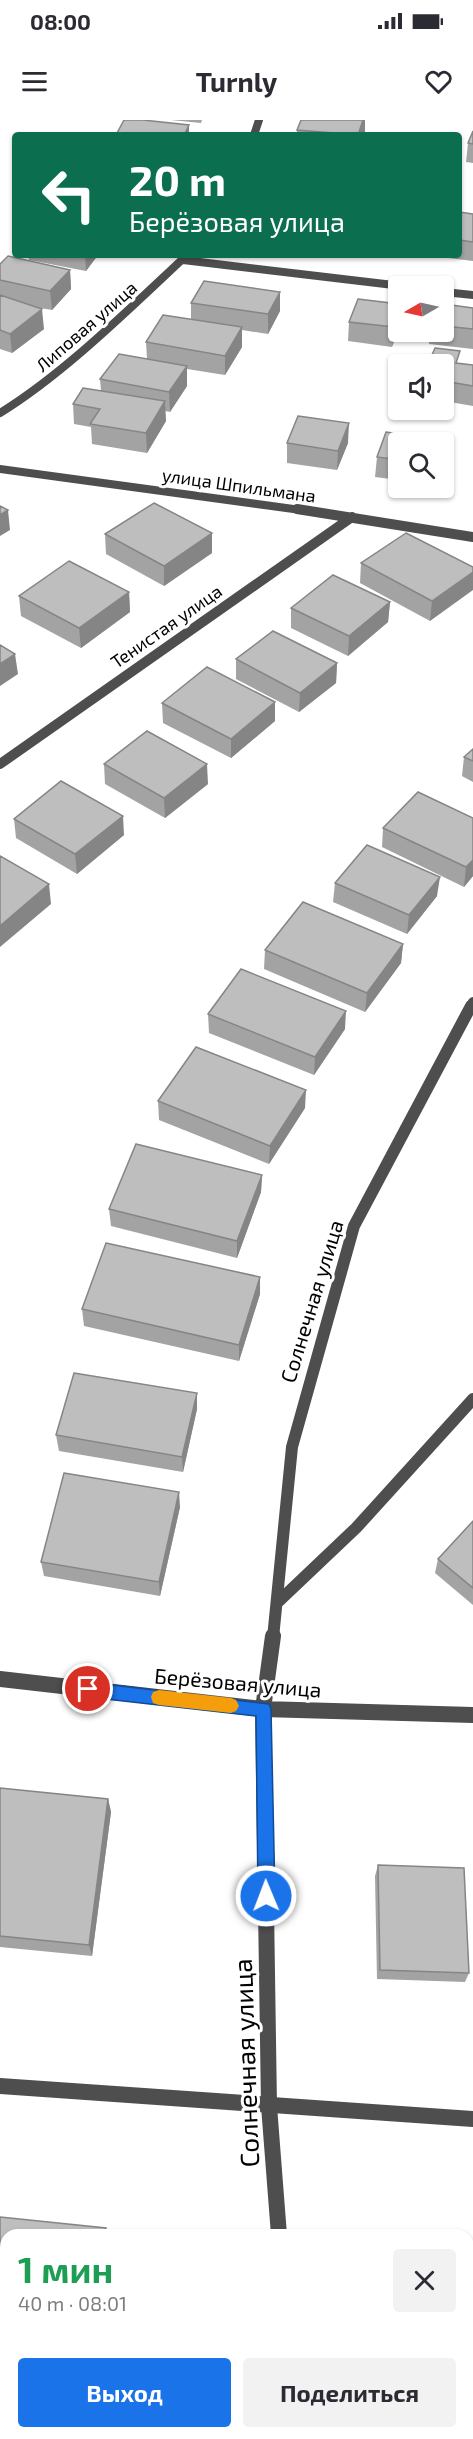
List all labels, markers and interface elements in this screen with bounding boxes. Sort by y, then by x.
text: 08:00 [30,8,91,34]
icon: menu [18,65,51,98]
text: Turnly [196,65,277,97]
icon: heart [422,65,455,98]
text: 20 m [129,154,226,204]
icon: left [30,156,108,234]
text: Берёзовая улица [129,205,345,237]
street label: Липовая улица [31,276,141,376]
north arrow [388,276,454,342]
map controls [388,276,454,498]
button: sound [388,354,454,420]
button: search [388,432,454,498]
street label: улица Шпильмана [161,463,317,507]
street label: Тенистая улица [106,579,226,673]
street label: Солнечная улица [274,1217,349,1386]
street label: Берёзовая улица [153,1662,323,1703]
pin [62,1663,113,1714]
icon: arrive [71,1672,104,1705]
position arrow [234,1864,298,1928]
street label: Солнечная улица [226,1958,265,2168]
text: 1 мин [18,2247,113,2290]
button: close [393,2249,456,2312]
text: 40 m · 08:01 [18,2291,127,2315]
button: Выход [18,2358,231,2427]
button: Поделиться [243,2358,456,2427]

